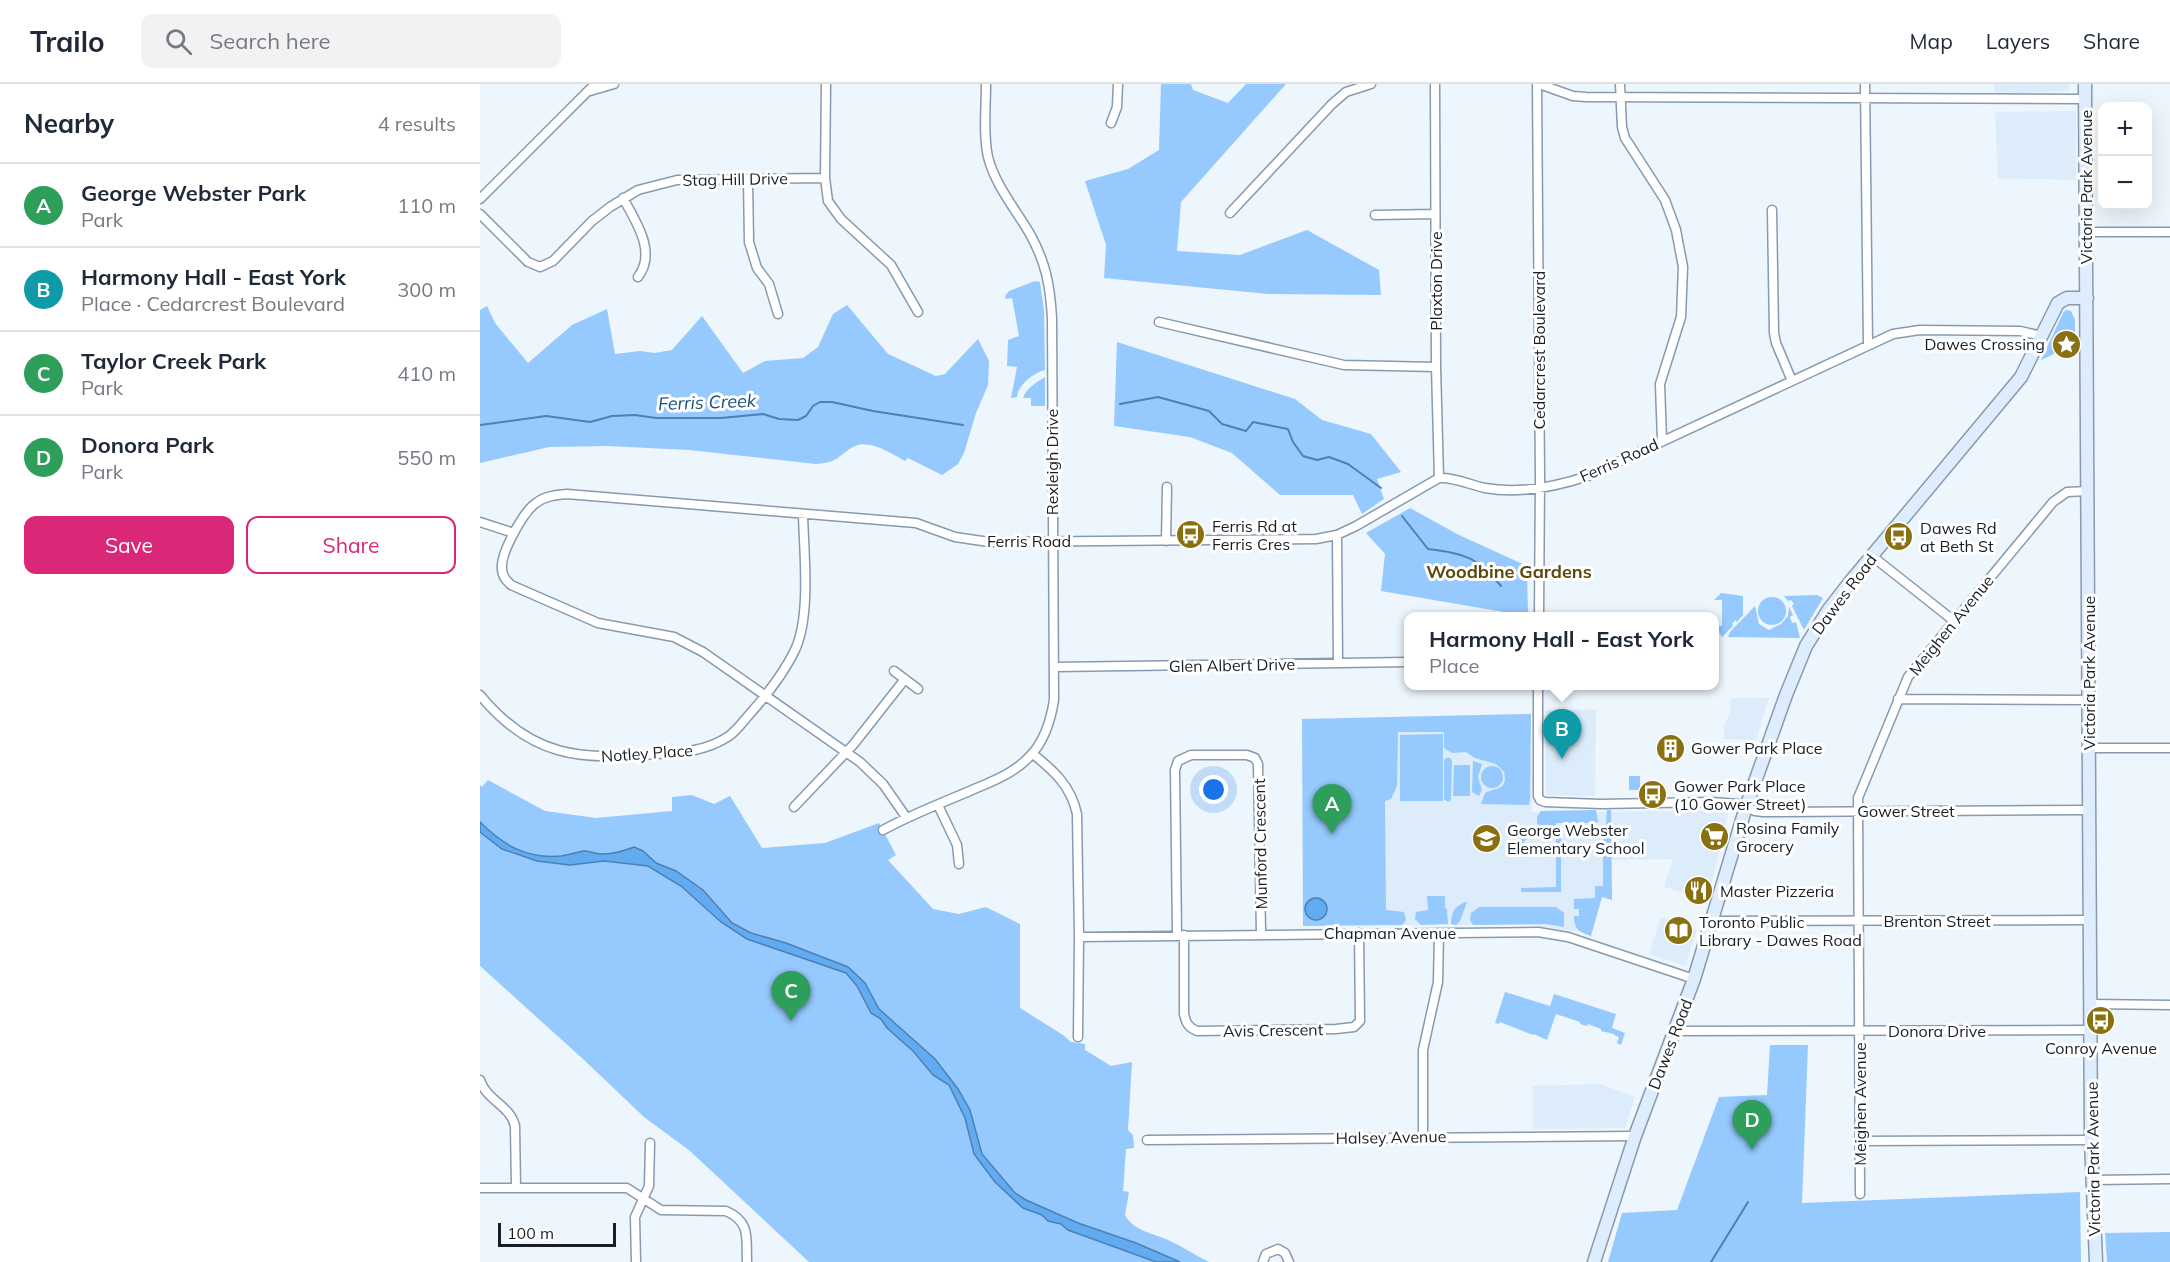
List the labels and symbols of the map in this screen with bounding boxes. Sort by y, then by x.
street label: Victoria Park Avenue [2076,110,2096,264]
street label: Stag Hill Drive [682,168,788,190]
street label: Plaxton Drive [1426,231,1446,331]
street label: Cedarcrest Boulevard [1529,271,1549,429]
place icon: Dawes Crossing [2050,328,2082,360]
place label: Dawes Crossing [1924,334,2045,354]
water label: Ferris Creek [658,389,757,415]
street label: Rexleigh Drive [1042,409,1062,515]
street label: Ferris Road [1576,434,1662,486]
place label: Ferris Rd at Ferris Cres [1212,516,1297,554]
place label: Dawes Rd at Beth St [1920,518,1997,556]
bus stop icon: Ferris Rd at Ferris Cres [1175,519,1207,551]
bus stop icon: Dawes Rd at Beth St [1883,521,1915,553]
street label: Ferris Road [987,531,1071,551]
street label: Dawes Road [1807,550,1881,638]
district label: Woodbine Gardens [1426,560,1592,583]
street label: Meighen Avenue [1904,571,1998,679]
street label: Victoria Park Avenue [2079,596,2099,750]
street label: Glen Albert Drive [1169,654,1295,676]
pin: B [1542,710,1582,759]
building icon: Gower Park Place [1654,732,1686,764]
place label: Gower Park Place [1691,738,1822,758]
street label: Notley Place [600,740,694,766]
your location [1199,775,1228,804]
place label: Gower Park Place (10 Gower Street) [1674,776,1806,814]
street label: Munford Crescent [1249,778,1271,910]
bus stop icon: Gower Park Place (10 Gower Street) [1637,779,1669,811]
pin: A [1312,784,1352,834]
street label: Gower Street [1857,801,1955,821]
place label: Rosina Family Grocery [1736,818,1840,856]
place label: George Webster Elementary School [1507,820,1645,858]
supermarket icon: Rosina Family Grocery [1699,821,1731,853]
school or university icon: George Webster Elementary School [1470,823,1502,855]
restaurant icon: Master Pizzeria [1683,875,1715,907]
place label: Master Pizzeria [1720,881,1834,901]
street label: Brenton Street [1883,911,1991,931]
place label: Toronto Public Library - Dawes Road [1699,912,1862,950]
library icon: Toronto Public Library - Dawes Road [1662,915,1694,947]
street label: Chapman Avenue [1324,923,1456,943]
pin: C [772,972,810,1021]
street label: Dawes Road [1644,996,1696,1092]
bus stop icon: Conroy Avenue [2085,1004,2117,1036]
street label: Avis Crescent [1223,1019,1324,1041]
street label: Donora Drive [1888,1021,1986,1041]
place label: Conroy Avenue [2045,1038,2157,1058]
street label: Meighen Avenue [1850,1042,1870,1166]
street label: Victoria Park Avenue [2082,1082,2104,1236]
pin: D [1732,1100,1772,1150]
street label: Halsey Avenue [1336,1126,1446,1148]
scale bar [498,1220,616,1248]

